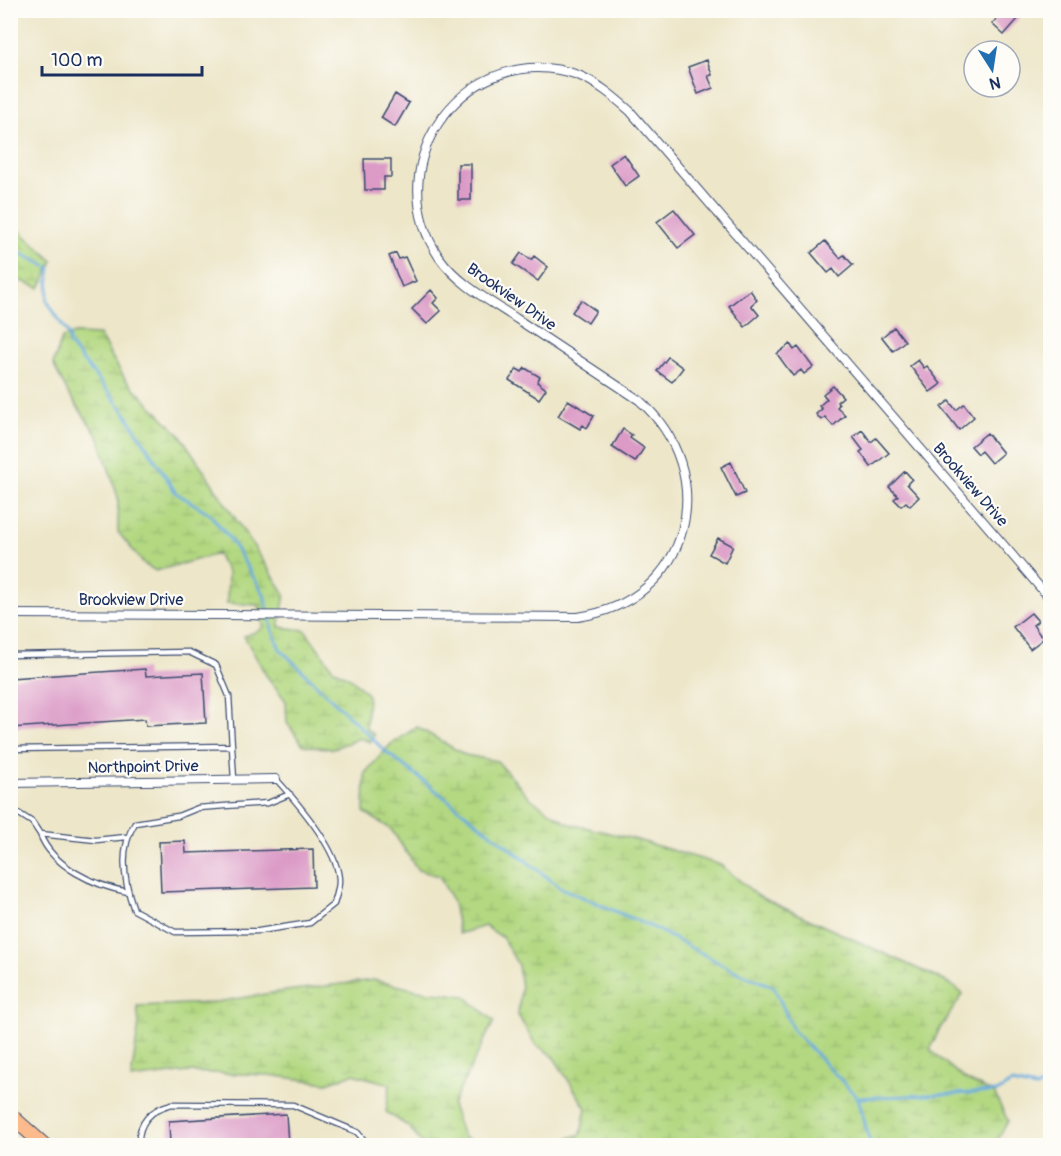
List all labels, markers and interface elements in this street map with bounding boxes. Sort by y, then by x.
scale bar [42,39,202,77]
north arrow [962,39,1022,99]
text: 100 m [51,49,103,72]
text: N [987,72,1002,94]
street label: Brookview Drive [463,259,560,335]
street label: Brookview Drive [928,439,1012,531]
street label: Brookview Drive [79,590,183,610]
street label: Northpoint Drive [87,756,199,778]

